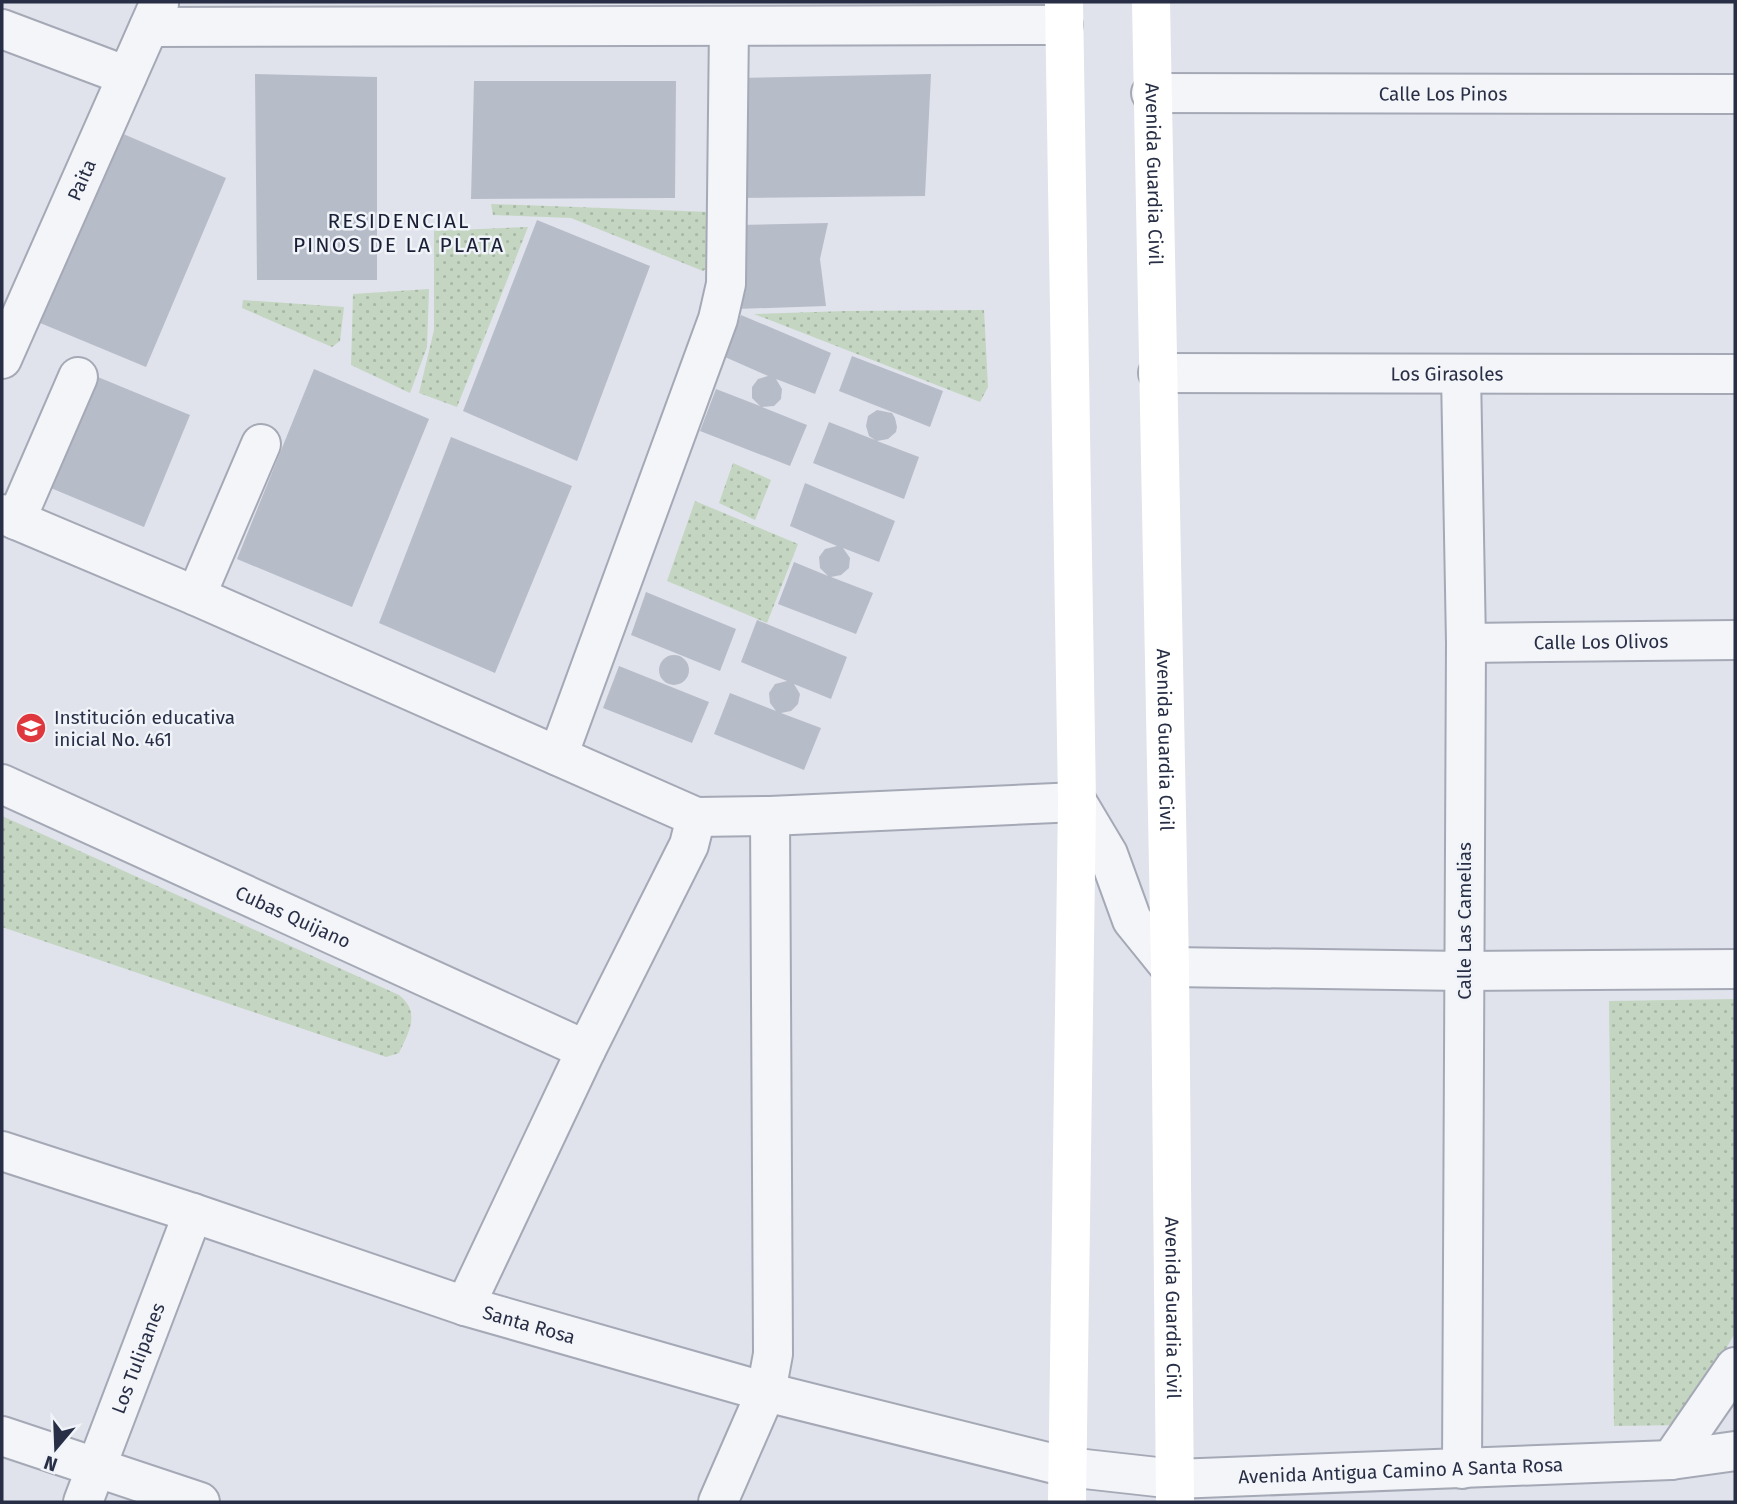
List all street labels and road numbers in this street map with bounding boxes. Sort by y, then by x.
street label: Calle Los Pinos [1379,82,1507,106]
street label: Avenida Guardia Civil [1141,83,1167,266]
street label: Paita [63,156,101,204]
street label: Los Girasoles [1391,362,1504,386]
street label: Calle Los Olivos [1534,630,1668,654]
street label: Avenida Guardia Civil [1152,648,1178,832]
street label: Calle Las Camelias [1453,842,1476,1000]
street label: Cubas Quijano [232,881,354,953]
street label: Avenida Guardia Civil [1160,1217,1185,1400]
street label: Los Tulipanes [107,1299,170,1417]
street label: Santa Rosa [480,1301,578,1349]
street label: Avenida Antigua Camino A Santa Rosa [1238,1453,1564,1489]

